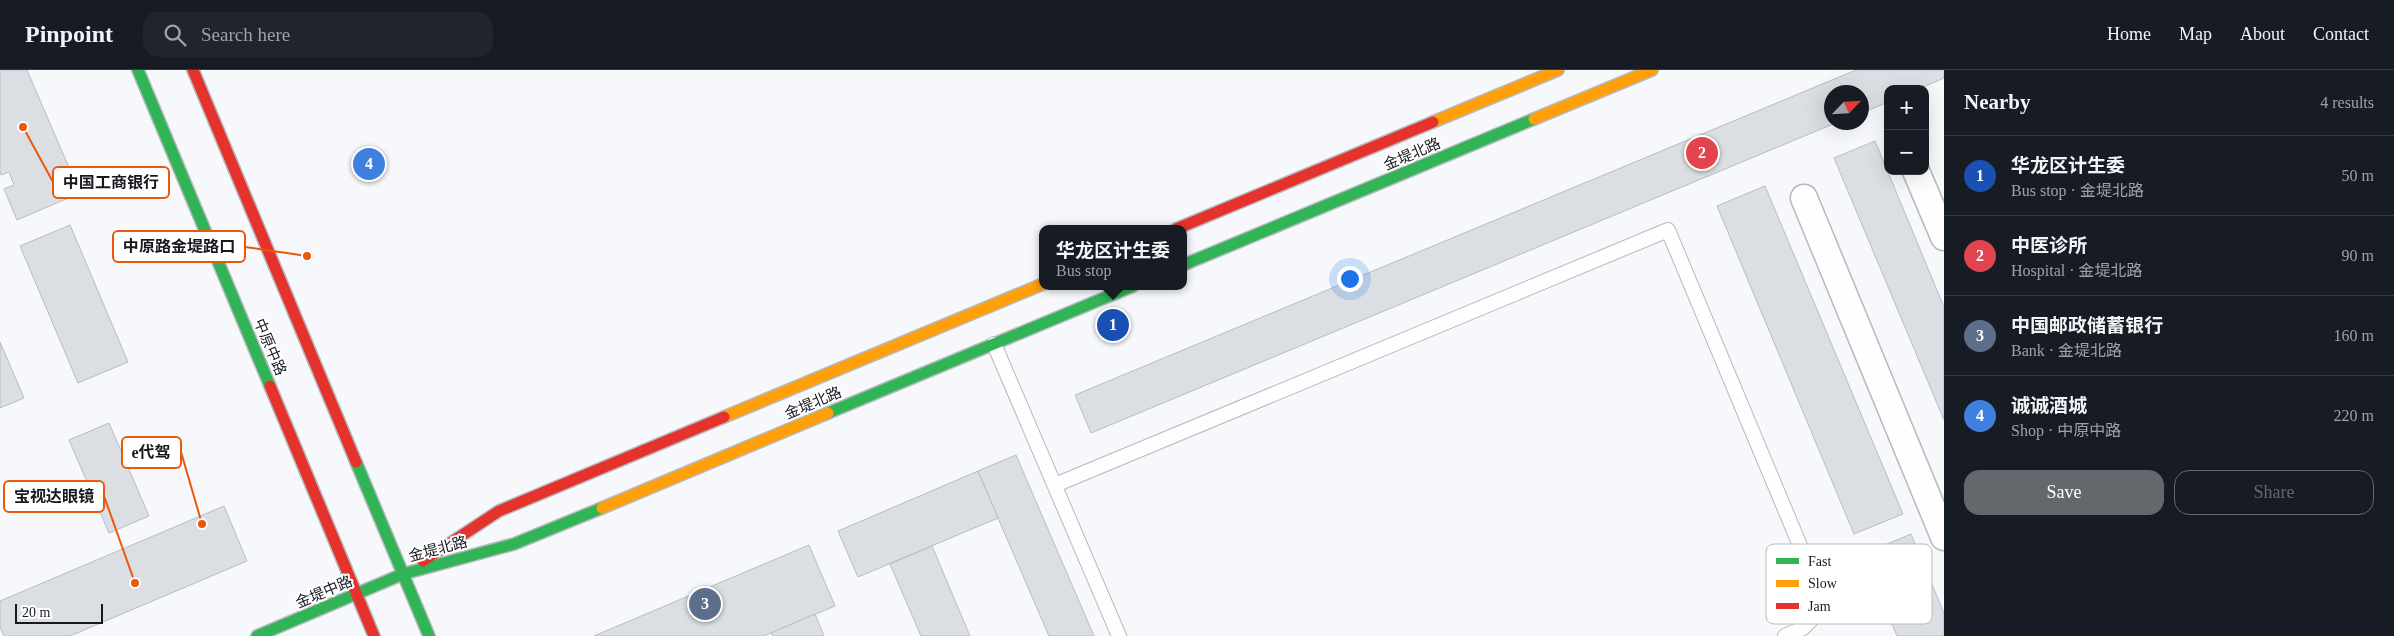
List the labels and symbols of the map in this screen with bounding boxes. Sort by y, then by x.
north arrow [1824,85,1869,130]
street label: 金堤北路 [1381,134,1443,173]
pin: 2 [1686,134,1718,172]
pin: 4 [353,145,385,183]
callout: 中国工商银行 [53,167,169,198]
text: 中国工商银行 [63,174,159,191]
callout: 中原路金堤路口 [113,231,245,262]
text: 中原路金堤路口 [123,238,235,255]
your location [1337,266,1363,292]
pin: 1 [1097,306,1129,344]
street label: 中原中路 [251,316,289,378]
street label: 金堤北路 [782,383,844,422]
callout: e代驾 [122,437,181,468]
text: e代驾 [131,443,171,461]
callout: 宝视达眼镜 [4,481,104,512]
text: 宝视达眼镜 [14,487,94,505]
street label: 金堤北路 [407,533,469,564]
legend [1766,544,1932,624]
text: Fast [1808,554,1831,569]
street label: 金堤中路 [293,573,355,611]
text: Slow [1808,576,1838,591]
pin: 3 [689,585,721,623]
text: Jam [1808,599,1831,614]
scale bar [15,601,102,624]

